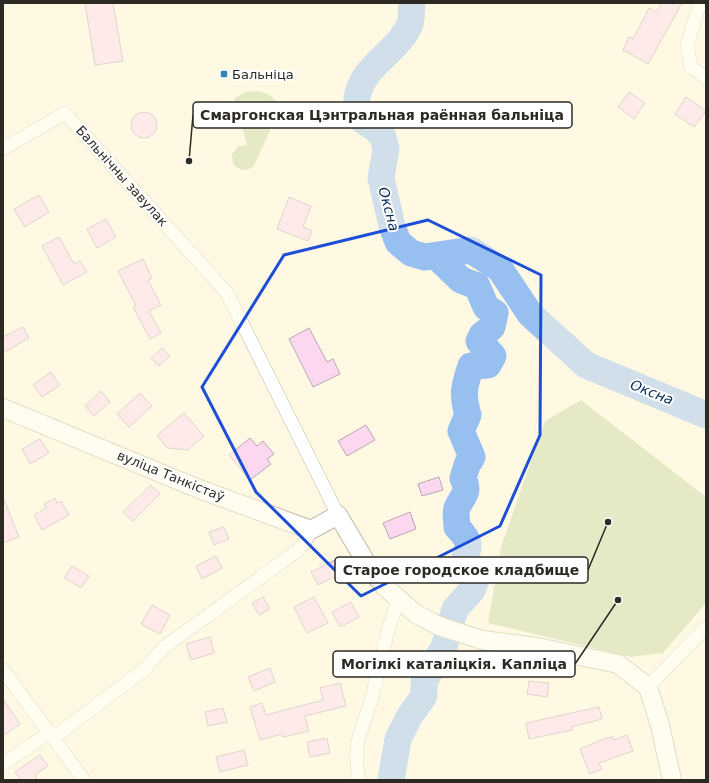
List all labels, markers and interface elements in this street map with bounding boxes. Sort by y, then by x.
place label: Бальніца [232,67,294,82]
marker: Бальніца [219,69,229,79]
callout: Смаргонская Цэнтральная раённая бальніца [193,102,572,128]
text: Смаргонская Цэнтральная раённая бальніца [200,107,564,123]
street label: Бальнічны завулак [73,123,171,229]
water label: Оксна [375,185,403,233]
water label: Оксна [628,376,676,408]
street label: вуліца Танкістаў [115,448,227,505]
callout: Старое городское кладбище [335,557,588,583]
text: Старое городское кладбище [343,562,579,578]
callout: Могілкі каталіцкія. Капліца [333,651,575,677]
text: Могілкі каталіцкія. Капліца [341,656,567,672]

